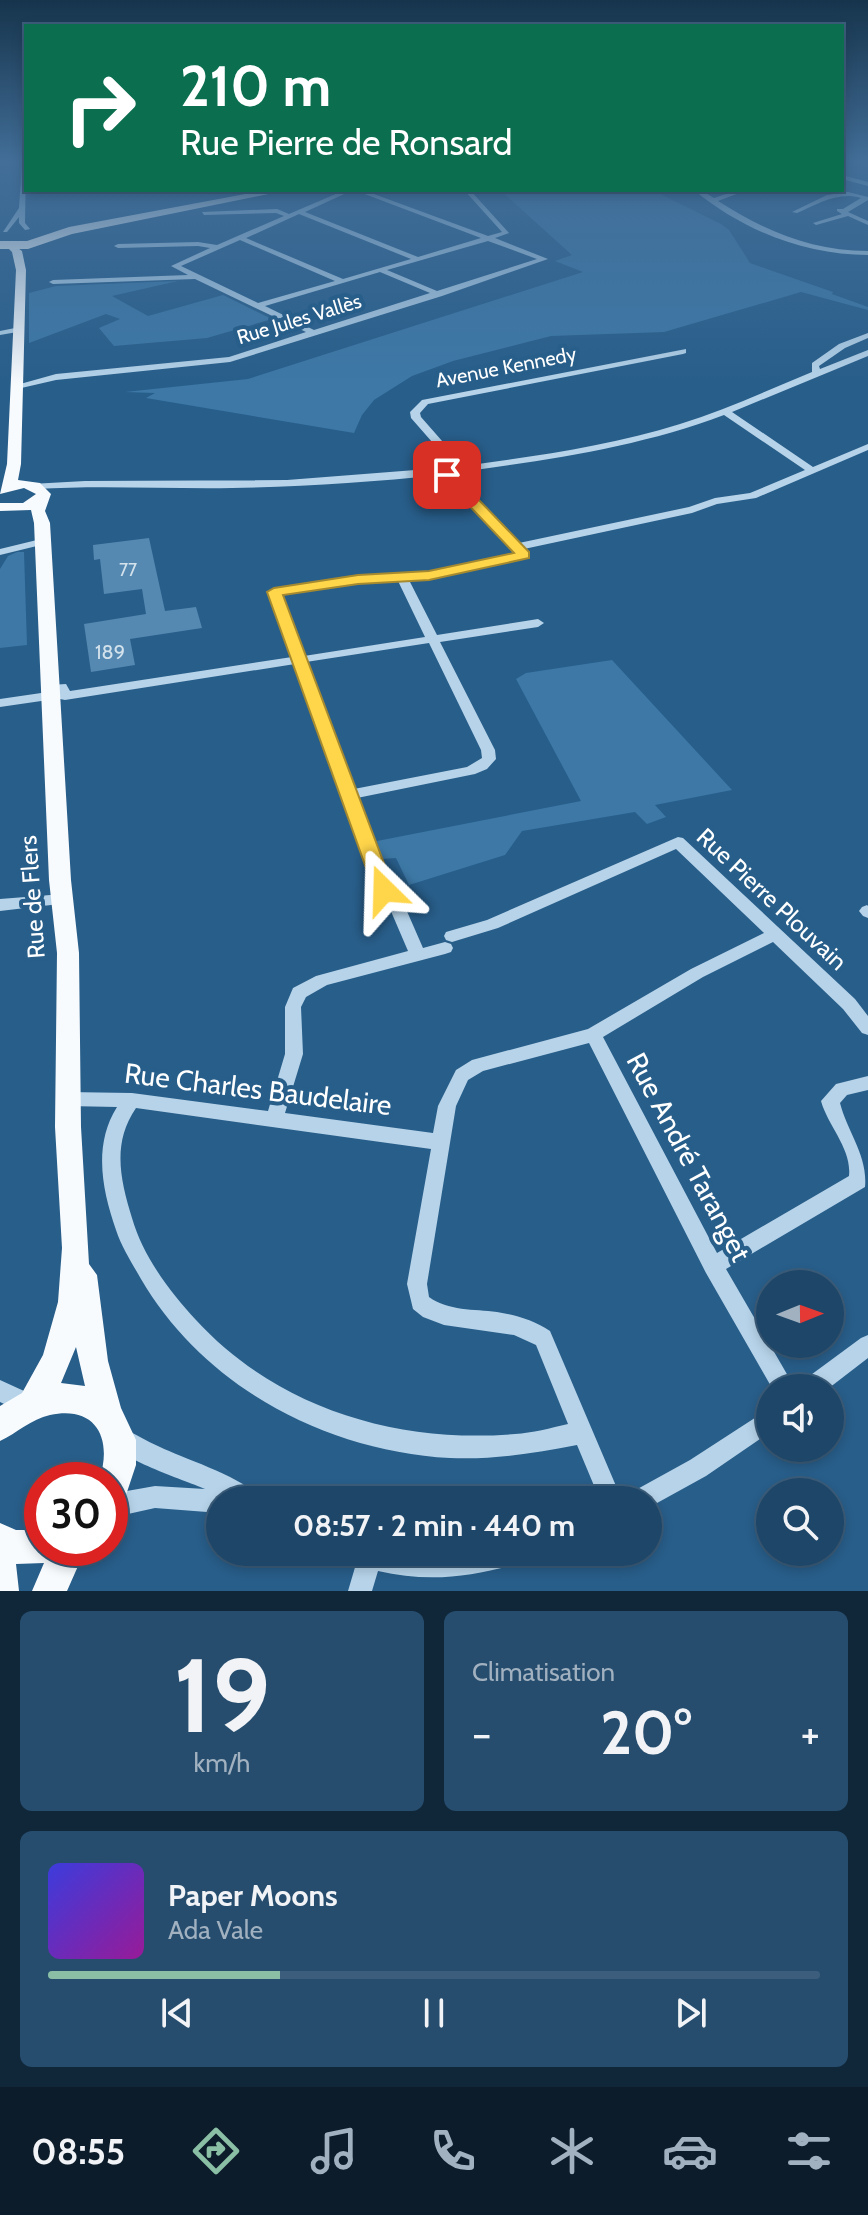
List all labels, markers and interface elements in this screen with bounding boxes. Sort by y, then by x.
text: 210 m [180,52,331,120]
icon: right [48,56,152,160]
text: Rue Pierre de Ronsard [180,120,512,164]
street label: Rue Jules Vallès [234,289,364,349]
street label: Avenue Kennedy [434,342,578,392]
pin [413,441,481,509]
icon: arrive [425,453,469,497]
house number: 77 [119,559,137,581]
house number: 189 [95,640,125,664]
street label: Rue Pierre Plouvain [691,822,853,976]
street label: Rue de Flers [13,834,51,960]
position arrow [342,848,426,932]
street label: Rue André Taranget [620,1047,758,1267]
street label: Rue Charles Baudelaire [123,1056,393,1122]
north arrow [756,1270,844,1358]
map controls [756,1270,844,1566]
button: sound [756,1374,844,1462]
speed limit sign: 30 [24,1462,128,1566]
button: search [756,1478,844,1566]
text: 08:57 · 2 min · 440 m [293,1507,575,1544]
text: 19 [174,1632,270,1758]
text: Climatisation [472,1656,615,1688]
text: 20° [600,1696,692,1769]
text: − [472,1707,491,1760]
text: + [801,1707,820,1760]
text: km/h [194,1747,250,1779]
text: Paper Moons [168,1877,338,1914]
text: Ada Vale [168,1914,263,1946]
icon: previous [155,1991,199,2035]
icon: pause [412,1991,456,2035]
icon: next [669,1991,713,2035]
icon: directions [188,2123,244,2179]
icon: music [306,2123,362,2179]
icon: phone [425,2123,481,2179]
icon: climate [544,2123,600,2179]
icon: car [662,2123,718,2179]
icon: filters [781,2123,837,2179]
text: 08:55 [31,2129,125,2173]

